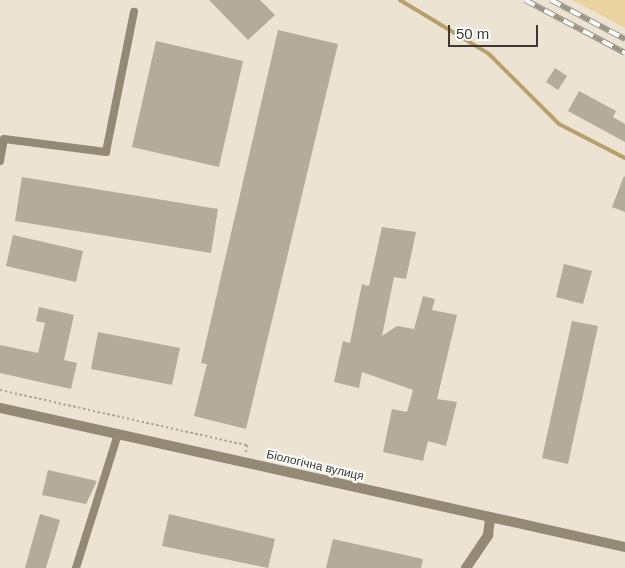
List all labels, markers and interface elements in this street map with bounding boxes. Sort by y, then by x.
scale bar [450,15,540,47]
text: 50 m [456,25,489,42]
street label: Біологічна вулиця [265,448,365,484]

